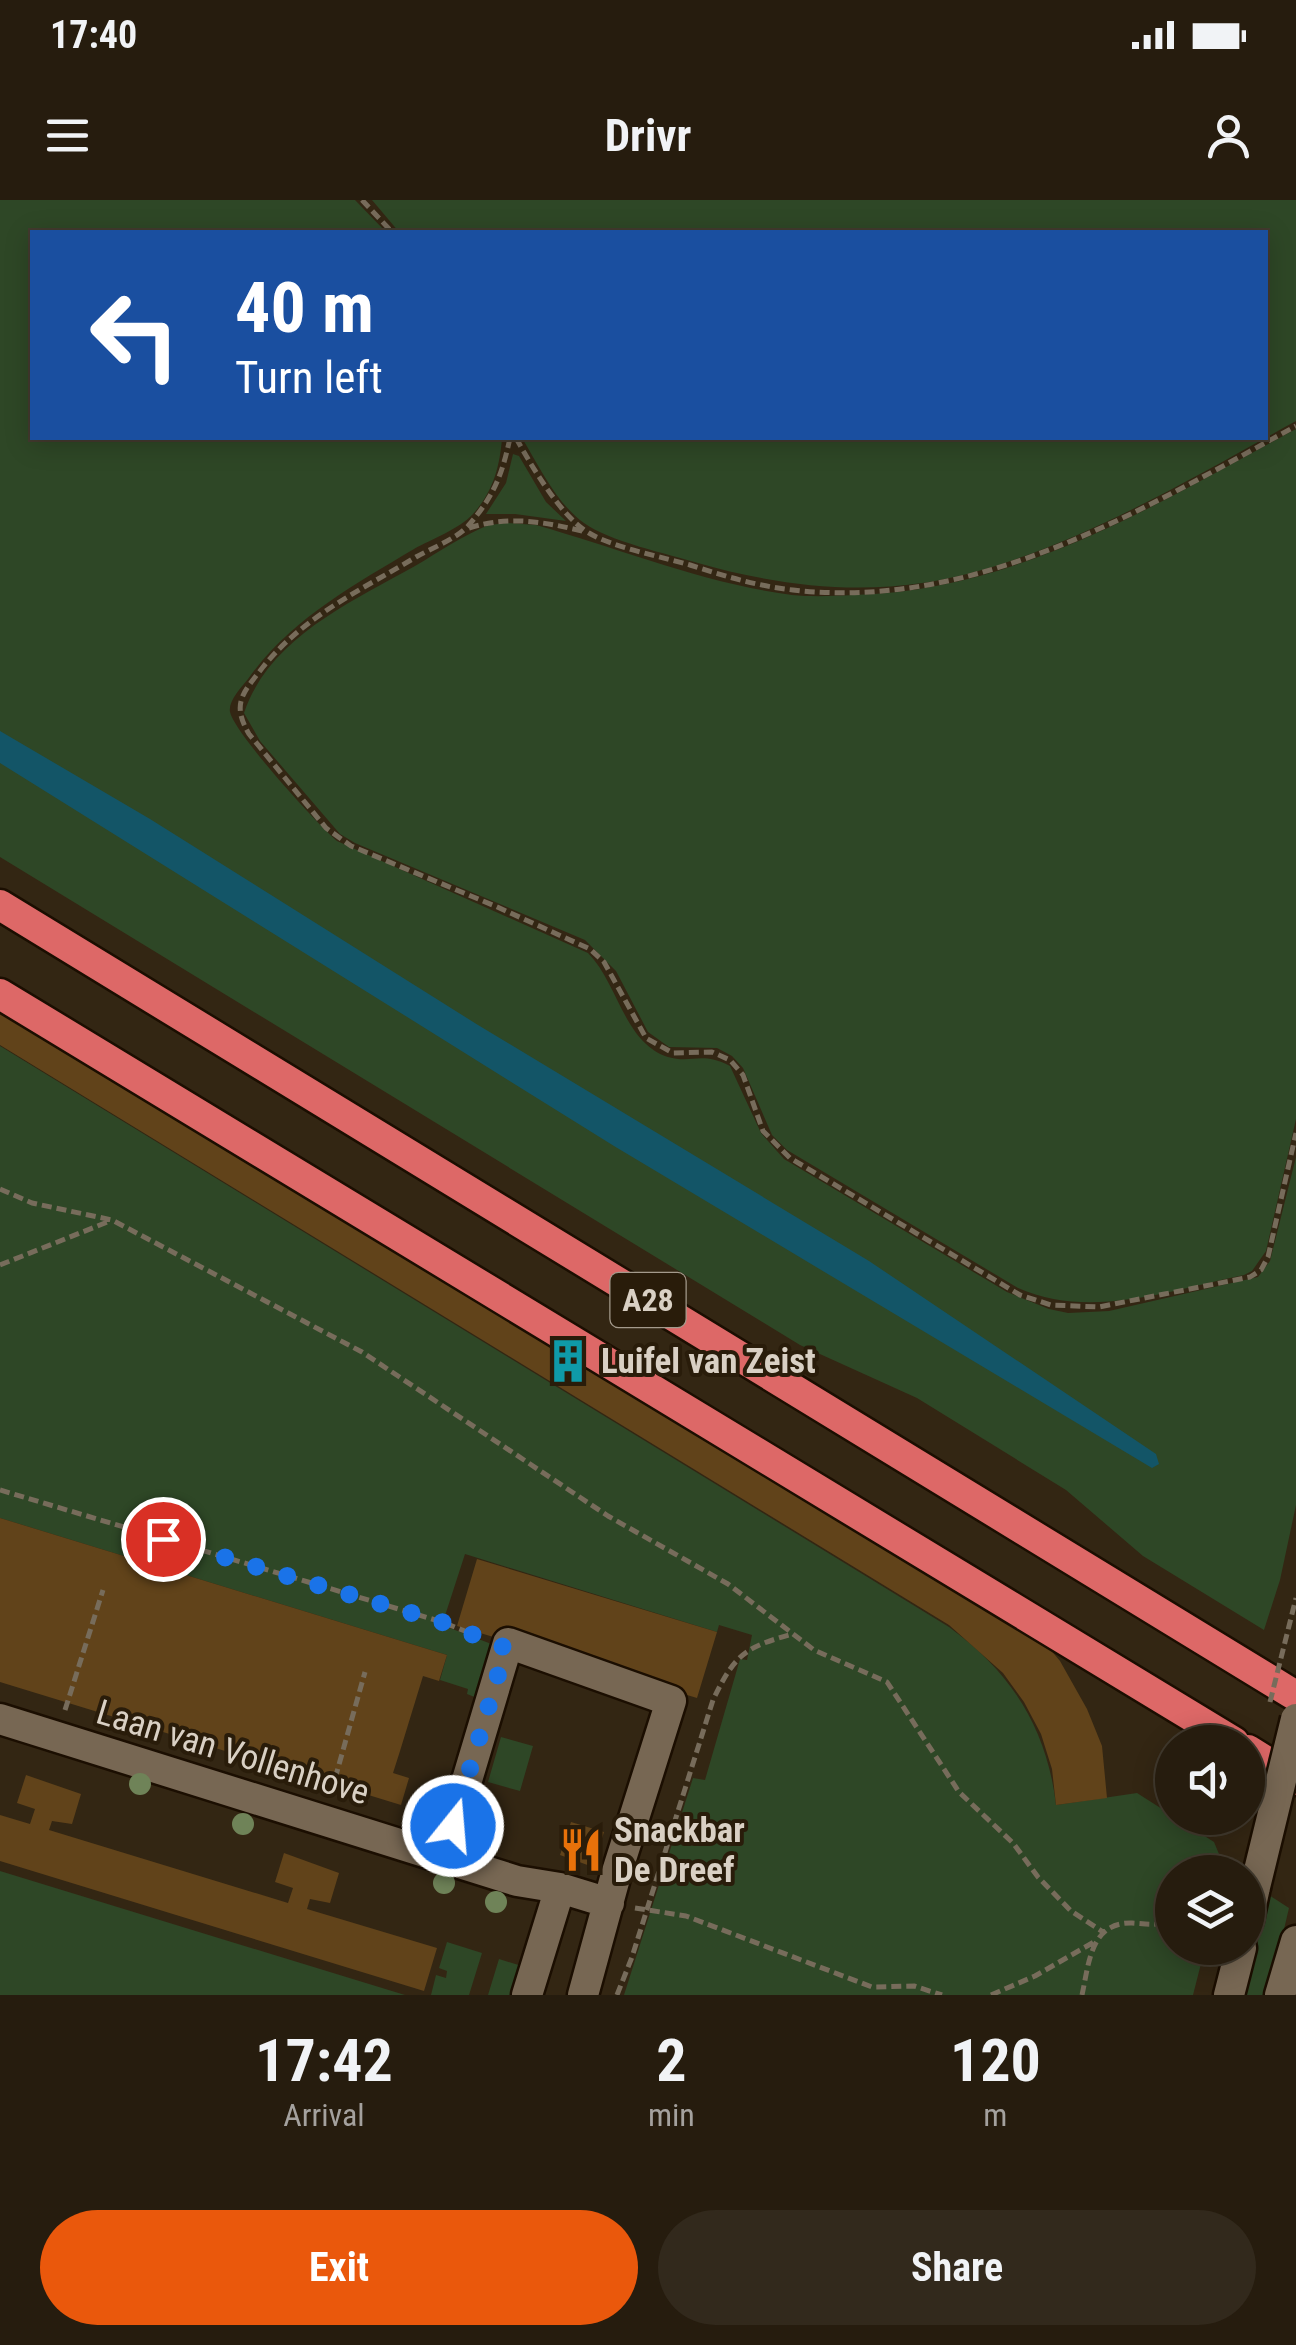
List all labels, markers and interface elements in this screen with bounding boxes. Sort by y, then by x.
text: 17:40 [50,13,137,57]
icon: menu [40,108,95,163]
icon: person [1201,108,1256,163]
text: Drivr [605,109,691,162]
text: 40 m [235,267,374,349]
icon: left [70,270,200,400]
text: Turn left [235,351,383,404]
road number: A28 [610,1273,686,1327]
building icon: Luifel van Zeist [544,1337,592,1385]
place label: Luifel van Zeist [601,1341,816,1382]
pin [121,1497,206,1582]
icon: arrive [136,1512,191,1567]
street label: Laan van Vollenhove [92,1692,374,1813]
map controls [1155,1725,1265,1965]
button: sound [1155,1725,1265,1835]
position arrow [401,1774,505,1878]
place label: Snackbar De Dreef [614,1810,745,1891]
restaurant icon: Snackbar De Dreef [557,1826,605,1874]
button: layers [1155,1855,1265,1965]
text: 17:42 [255,2025,393,2096]
text: 2 [656,2025,687,2096]
text: 120 [950,2025,1041,2096]
text: Arrival [283,2096,365,2134]
text: min [648,2096,695,2134]
text: m [983,2096,1007,2134]
button: Exit [40,2210,638,2325]
button: Share [658,2210,1256,2325]

